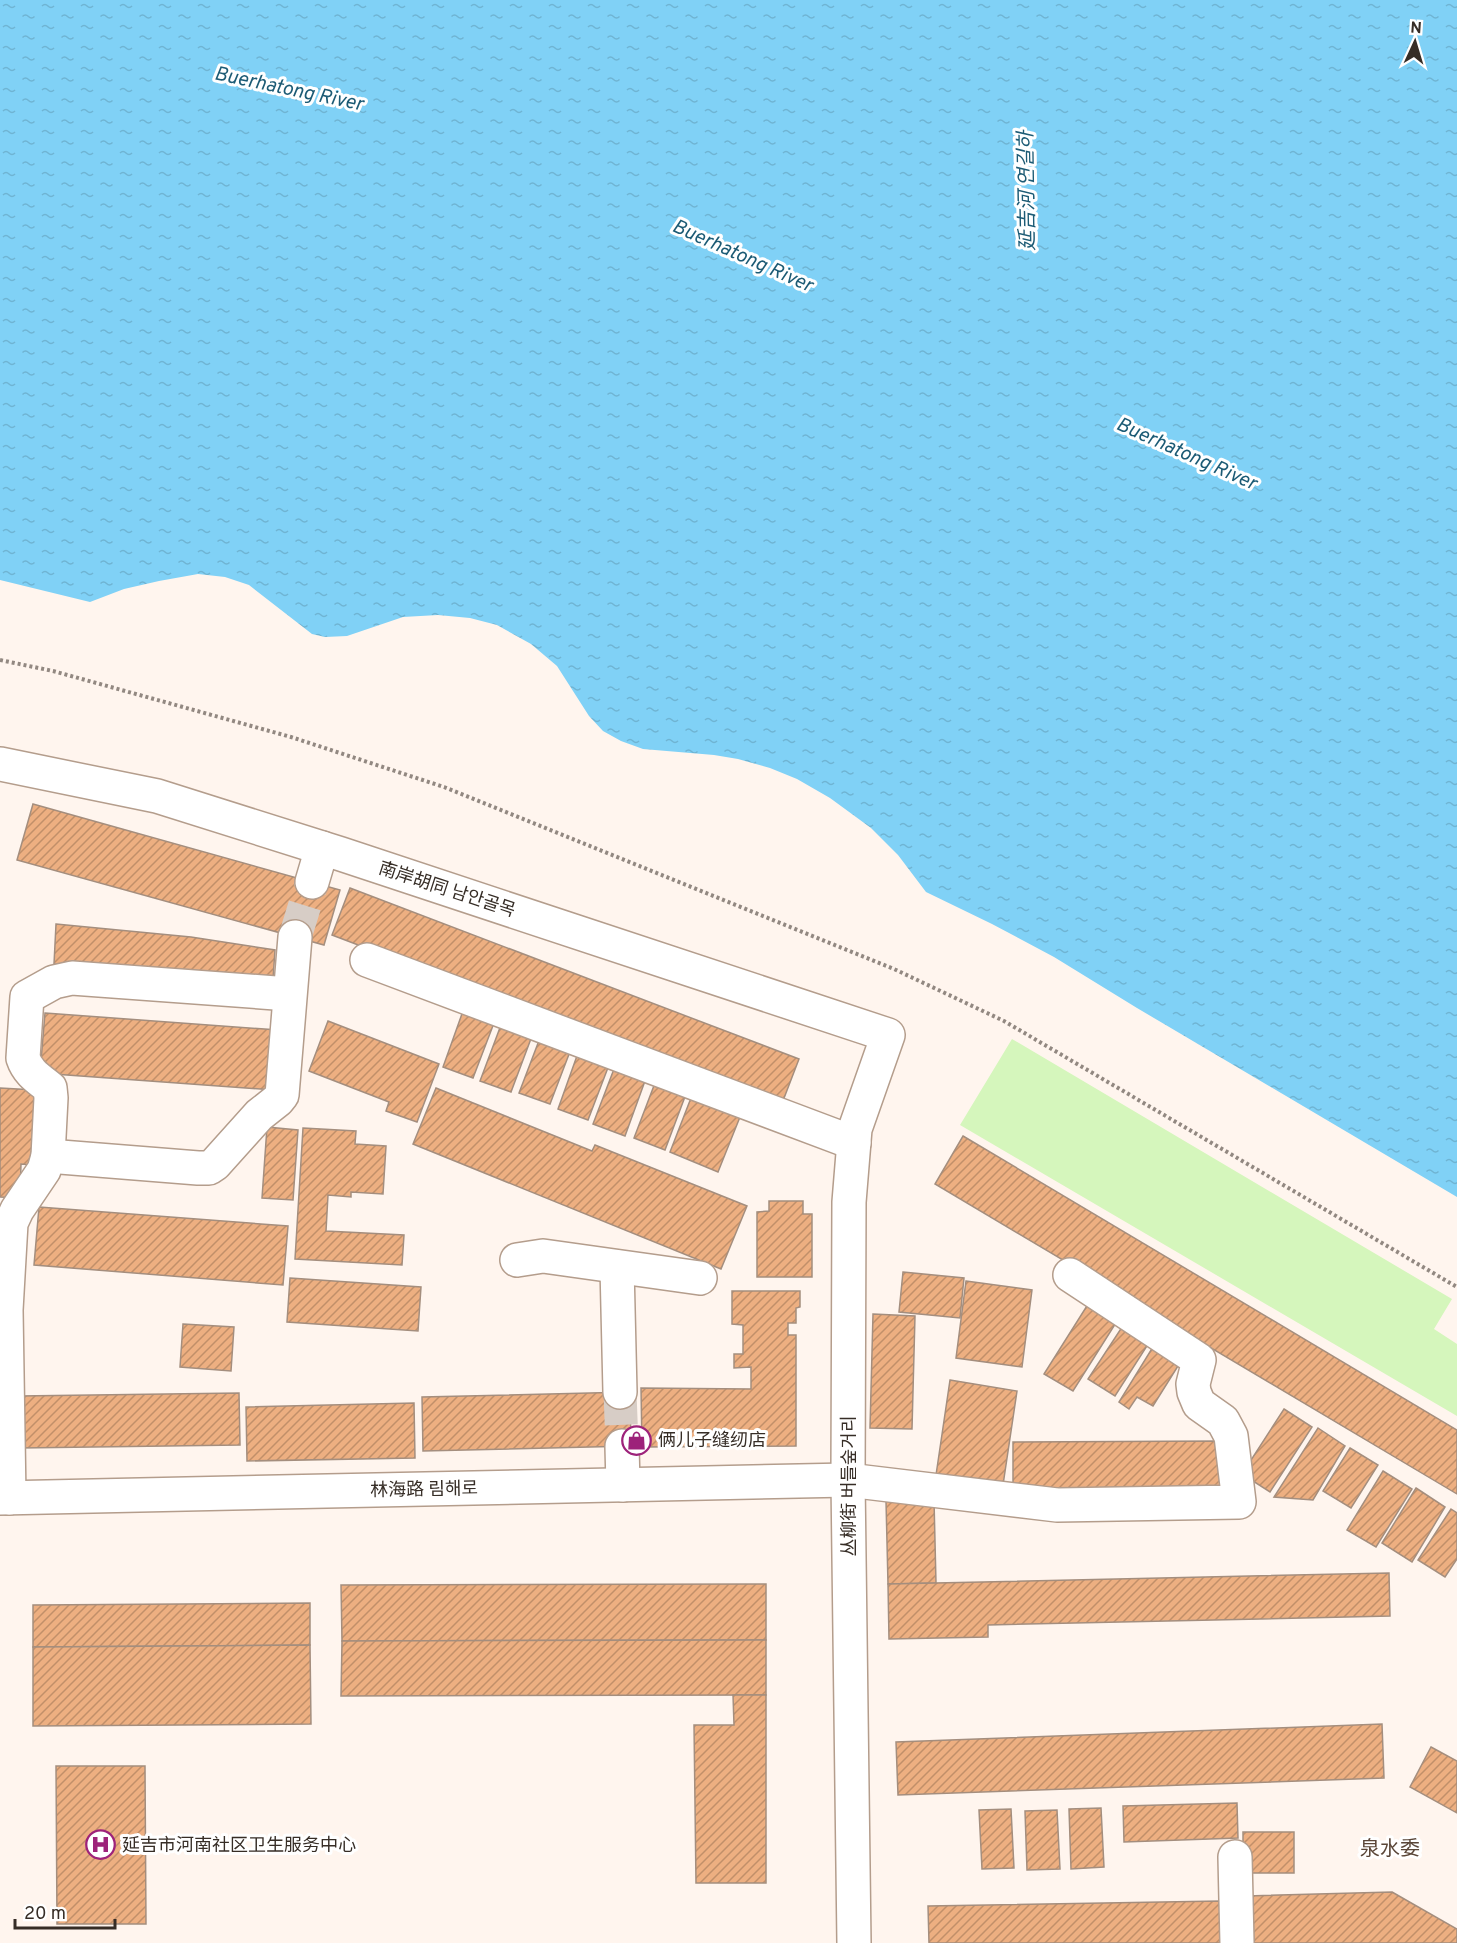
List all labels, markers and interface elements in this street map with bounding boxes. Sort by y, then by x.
north arrow [1385,12,1445,72]
text: N [1409,19,1422,39]
water label: Buerhatong River [212,61,367,119]
water label: 延吉河 연길하 [1014,128,1042,251]
water label: Buerhatong River [668,214,818,300]
water label: Buerhatong River [1112,412,1262,498]
street label: 南岸胡同 남안골목 [375,857,518,923]
street label: 丛柳街 버들숲거리 [839,1415,862,1557]
shop icon: 俩儿子缝纫店 [621,1424,653,1456]
place label: 俩儿子缝纫店 [658,1430,766,1453]
street label: 林海路 림해로 [370,1478,478,1503]
hospital icon: 延吉市河南社区卫生服务中心 [85,1829,117,1861]
place label: 延吉市河南社区卫生服务中心 [122,1835,356,1858]
district label: 泉水委 [1360,1837,1420,1863]
scale bar [15,1892,116,1930]
text: 20 m [24,1903,66,1926]

